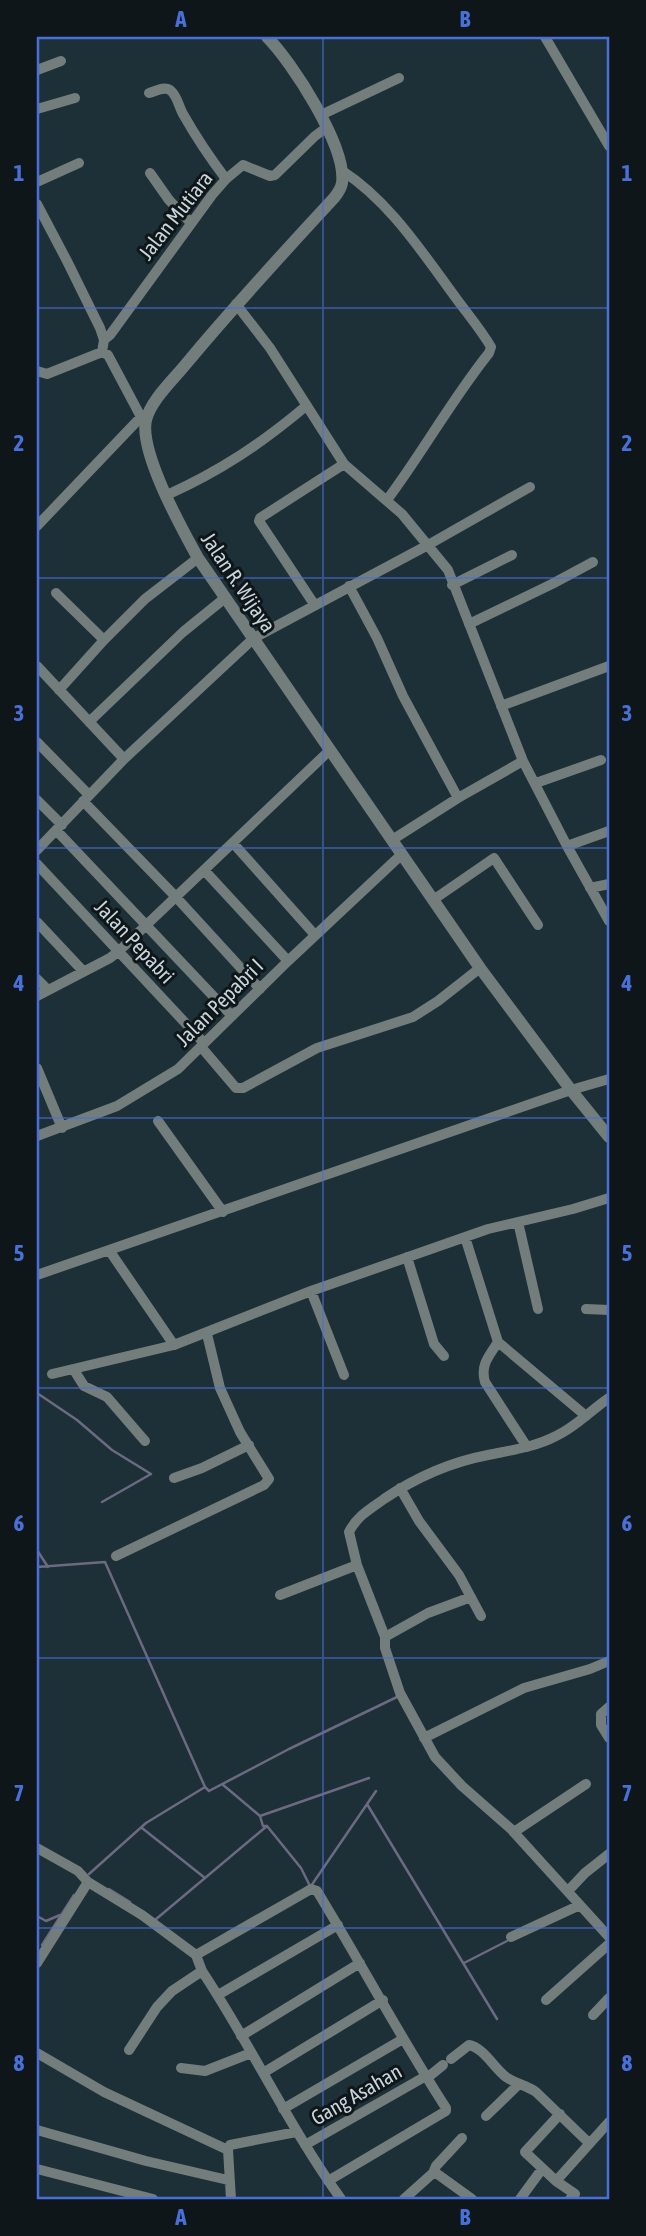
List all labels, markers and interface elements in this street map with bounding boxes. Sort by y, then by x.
text: A [174,6,187,32]
text: B [460,6,471,32]
text: 1 [14,160,25,186]
text: 1 [622,160,633,186]
street label: Jalan Mutiara [133,166,217,264]
text: 2 [14,430,24,456]
text: 2 [622,430,632,456]
street label: Jalan R. Wijaya [197,528,281,636]
text: 3 [14,700,24,726]
text: 3 [622,700,632,726]
street label: Jalan Pepabri [90,894,180,988]
street label: Jalan Pepabri I [170,953,268,1051]
text: 4 [13,970,25,996]
text: 4 [621,970,633,996]
text: 5 [14,1240,25,1266]
text: 5 [622,1240,633,1266]
text: 6 [14,1510,25,1536]
text: 6 [622,1510,633,1536]
text: 7 [14,1780,24,1806]
text: 7 [622,1780,632,1806]
text: 8 [14,2050,25,2076]
text: 8 [622,2050,633,2076]
street label: Gang Asahan [306,2058,406,2130]
text: A [174,2204,187,2230]
text: B [460,2204,471,2230]

